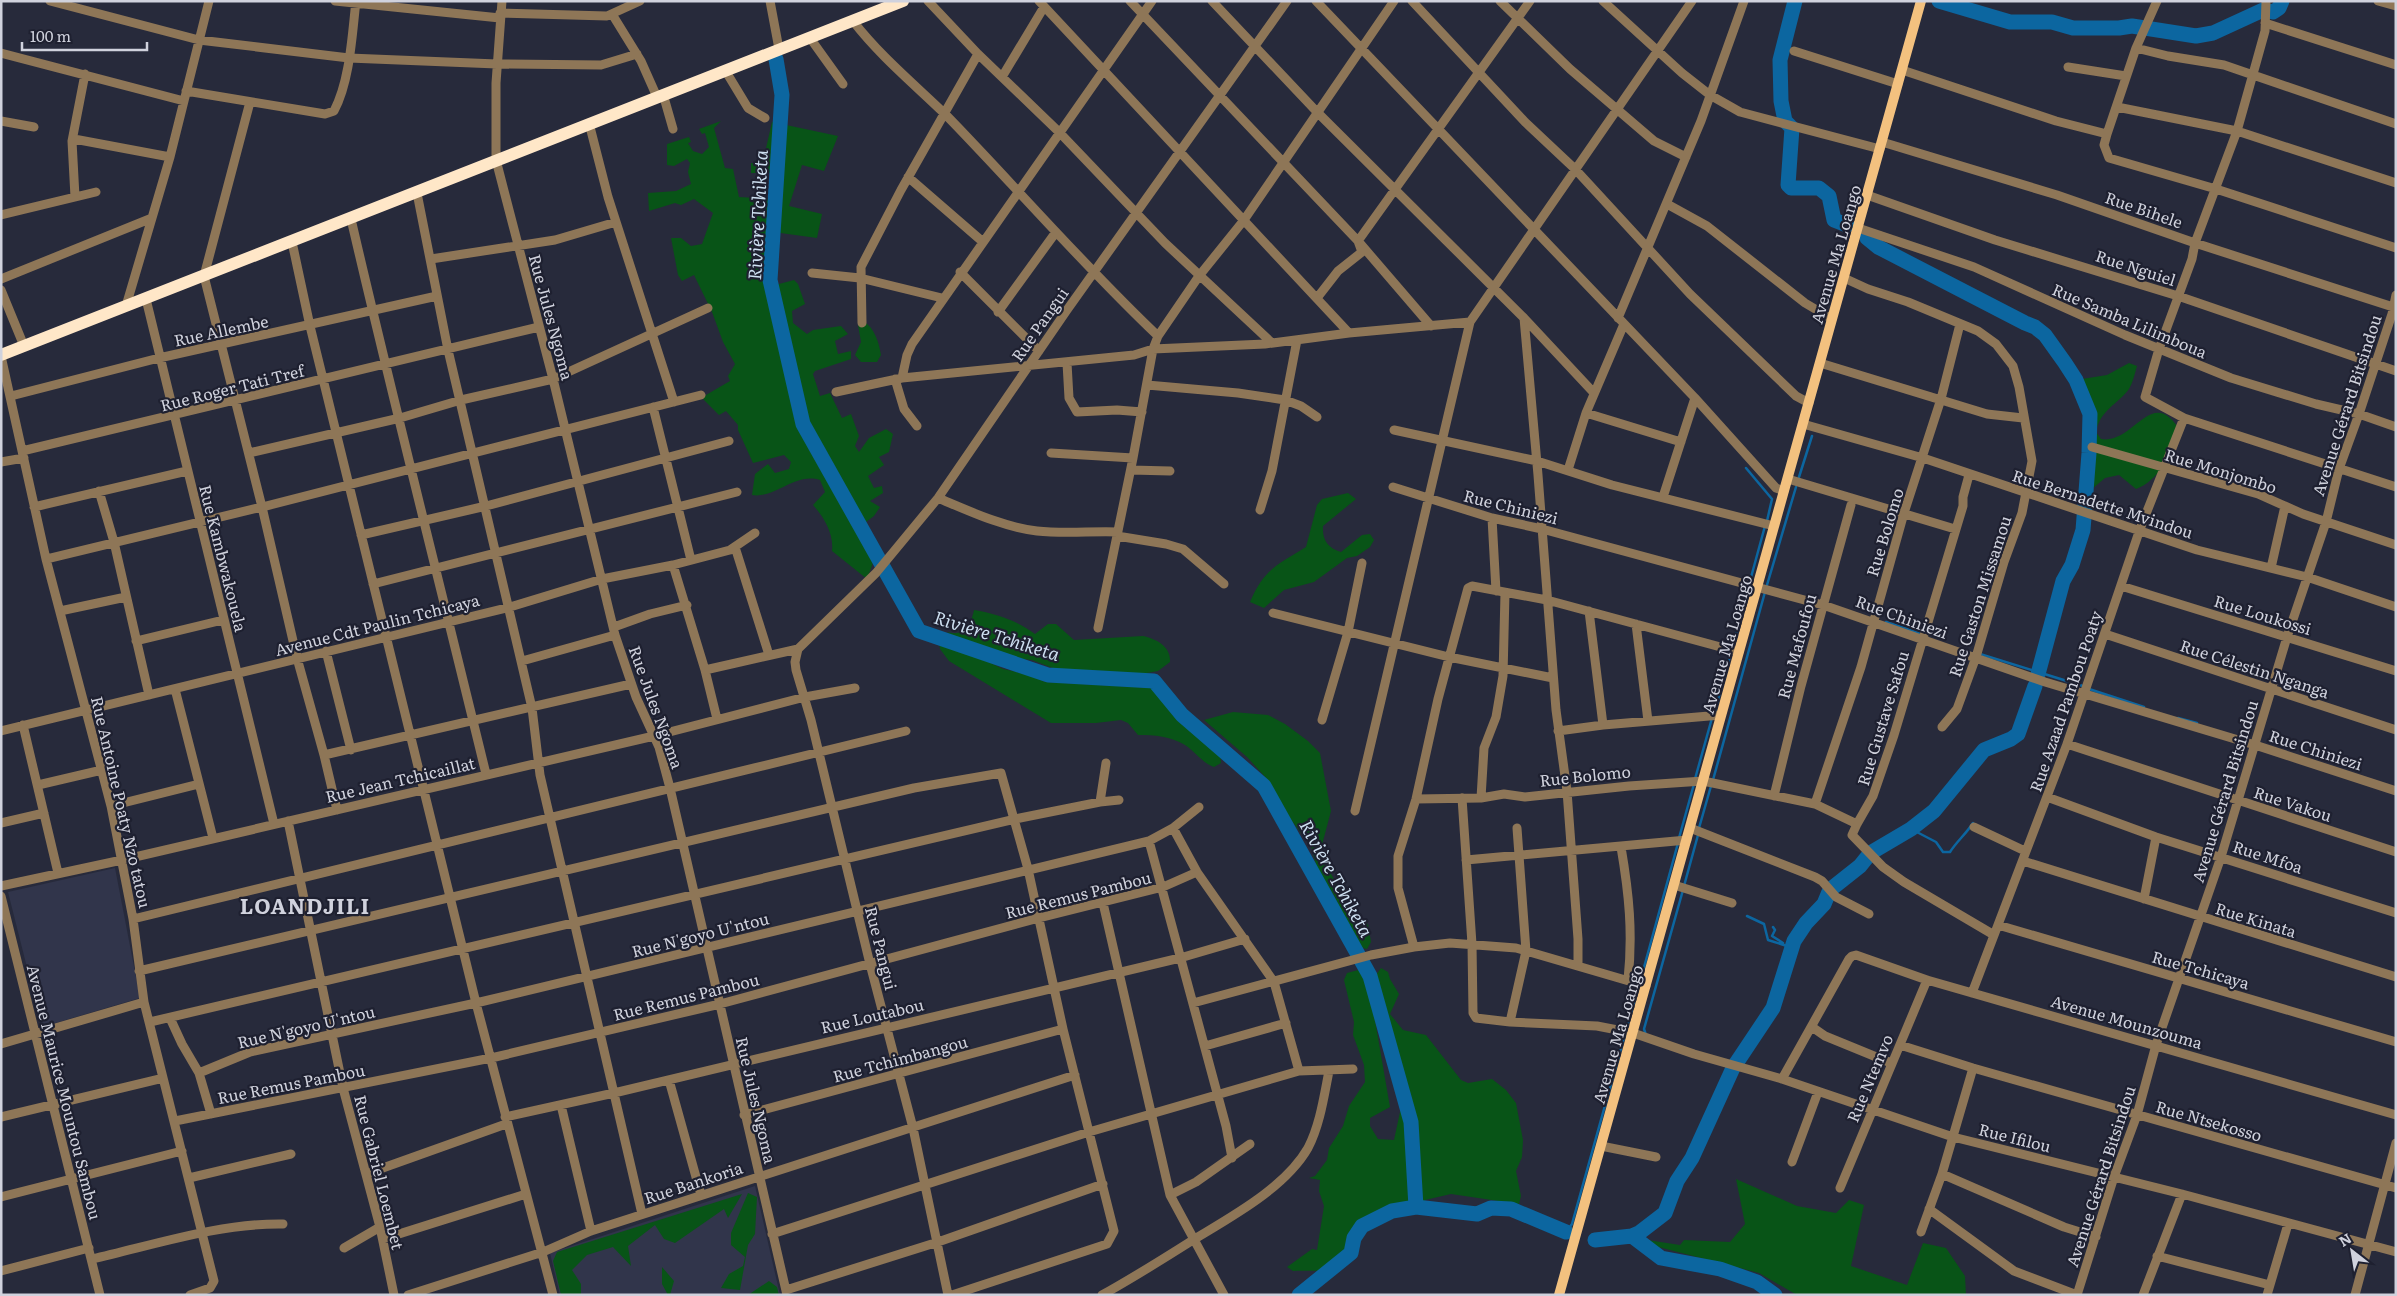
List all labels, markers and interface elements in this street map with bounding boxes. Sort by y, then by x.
scale bar [22,20,148,52]
text: 100 m [30,24,71,47]
water label: Rivière Tchiketa [740,148,774,281]
street label: Avenue Ma Loango [1804,182,1866,326]
street label: Rue Bihele [2102,185,2186,233]
street label: Rue Nguiel [2093,243,2179,291]
street label: Rue Jules Ngoma [524,251,580,383]
street label: Rue Samba Lilimboua [2049,277,2211,364]
street label: Rue Pangui [1005,282,1073,366]
street label: Rue Allembe [172,308,270,352]
street label: Avenue Gérard Bitsindou [2305,311,2387,499]
street label: Rue Roger Tati Tref [157,357,308,417]
street label: Rue Monjombo [2162,442,2280,498]
street label: Rue Bernadette Mvindou [2009,462,2197,544]
street label: Rue Kambwakouela [194,482,254,634]
street label: Rue Chiniezi [1461,483,1561,529]
street label: Rue Bolomo [1859,485,1909,579]
street label: Rue Gaston Missamou [1942,512,2016,680]
street label: Avenue Ma Loango [1695,572,1757,716]
street label: Avenue Cdt Paulin Tchicaya [272,587,482,661]
street label: Rue Chiniezi [1852,588,1952,644]
street label: Rue Loukossi [2211,588,2315,640]
street label: Rue Mafoufou [1770,591,1822,701]
water label: Rivière Tchiketa [931,603,1064,667]
street label: Rue Azaad Pambou Poaty [2023,606,2108,795]
street label: Rue Célestin Nganga [2177,633,2333,704]
street label: Rue Jules Ngoma [624,642,691,772]
street label: Rue Gustave Safou [1850,647,1914,789]
street label: Rue Antoine Poaty Nzo tatou [86,694,158,910]
street label: Avenue Gérard Bitsindou [2185,697,2263,885]
street label: Rue Chiniezi [2266,723,2366,775]
street label: Rue Jean Tchicaillat [323,750,478,808]
street label: Rue Bolomo [1538,758,1632,792]
street label: Rue Vakou [2251,779,2335,827]
water label: Rivière Tchiketa [1294,814,1381,942]
street label: Rue Mfoa [2230,833,2307,879]
street label: Rue Remus Pambou [1002,864,1154,924]
district label: LOANDJILI [240,889,370,920]
street label: Rue Kinata [2213,895,2300,943]
street label: Rue Pangui [860,904,904,992]
street label: Rue N'goyo U'ntou [629,905,771,963]
street label: Rue Tchicaya [2149,944,2253,994]
street label: Avenue Maurice Mountou Sambou [22,962,108,1222]
street label: Avenue Ma Loango [1586,962,1648,1106]
street label: Rue Remus Pambou [610,966,762,1026]
street label: Avenue Mounzouma [2048,988,2206,1054]
street label: Rue Loutabou [818,991,926,1039]
street label: Rue N'goyo U'ntou [235,998,377,1054]
street label: Rue Tchimbangou [830,1028,970,1088]
street label: Rue Ntemvo [1840,1030,1898,1126]
street label: Rue Jules Ngoma [731,1034,783,1166]
street label: Rue Remus Pambou [215,1057,367,1109]
street label: Avenue Gérard Bitsindou [2059,1082,2141,1270]
street label: Rue Gabriel Loembet [349,1092,411,1252]
street label: Rue Ntsekosso [2153,1093,2265,1147]
street label: Rue Ifilou [1976,1116,2054,1158]
street label: Rue Bankoria [641,1155,746,1209]
north arrow [2327,1226,2377,1276]
text: N [2335,1227,2355,1251]

